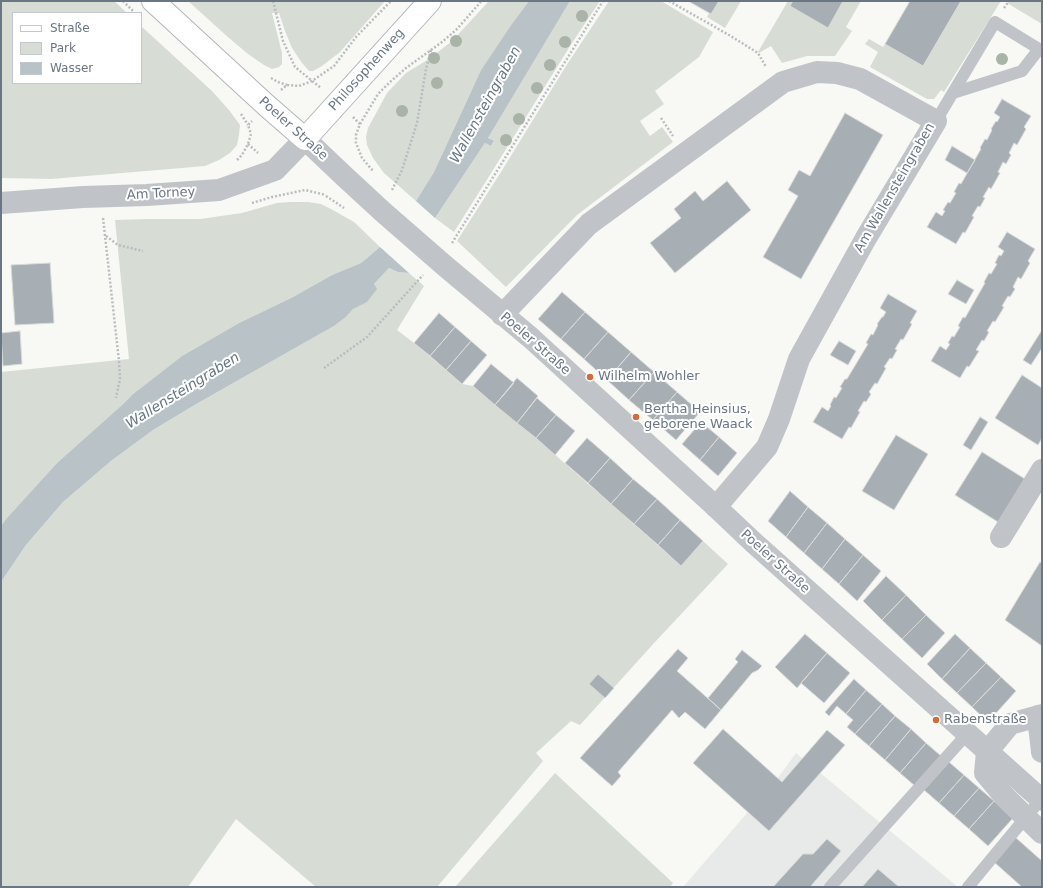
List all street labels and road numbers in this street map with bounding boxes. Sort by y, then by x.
street label: Philosophenweg [326,26,408,114]
street label: Poeler Straße [255,94,331,164]
street label: Am Wallensteingraben [852,120,938,256]
street label: Am Torney [126,184,196,204]
street label: Poeler Straße [497,309,573,379]
street label: Poeler Straße [737,527,813,597]

